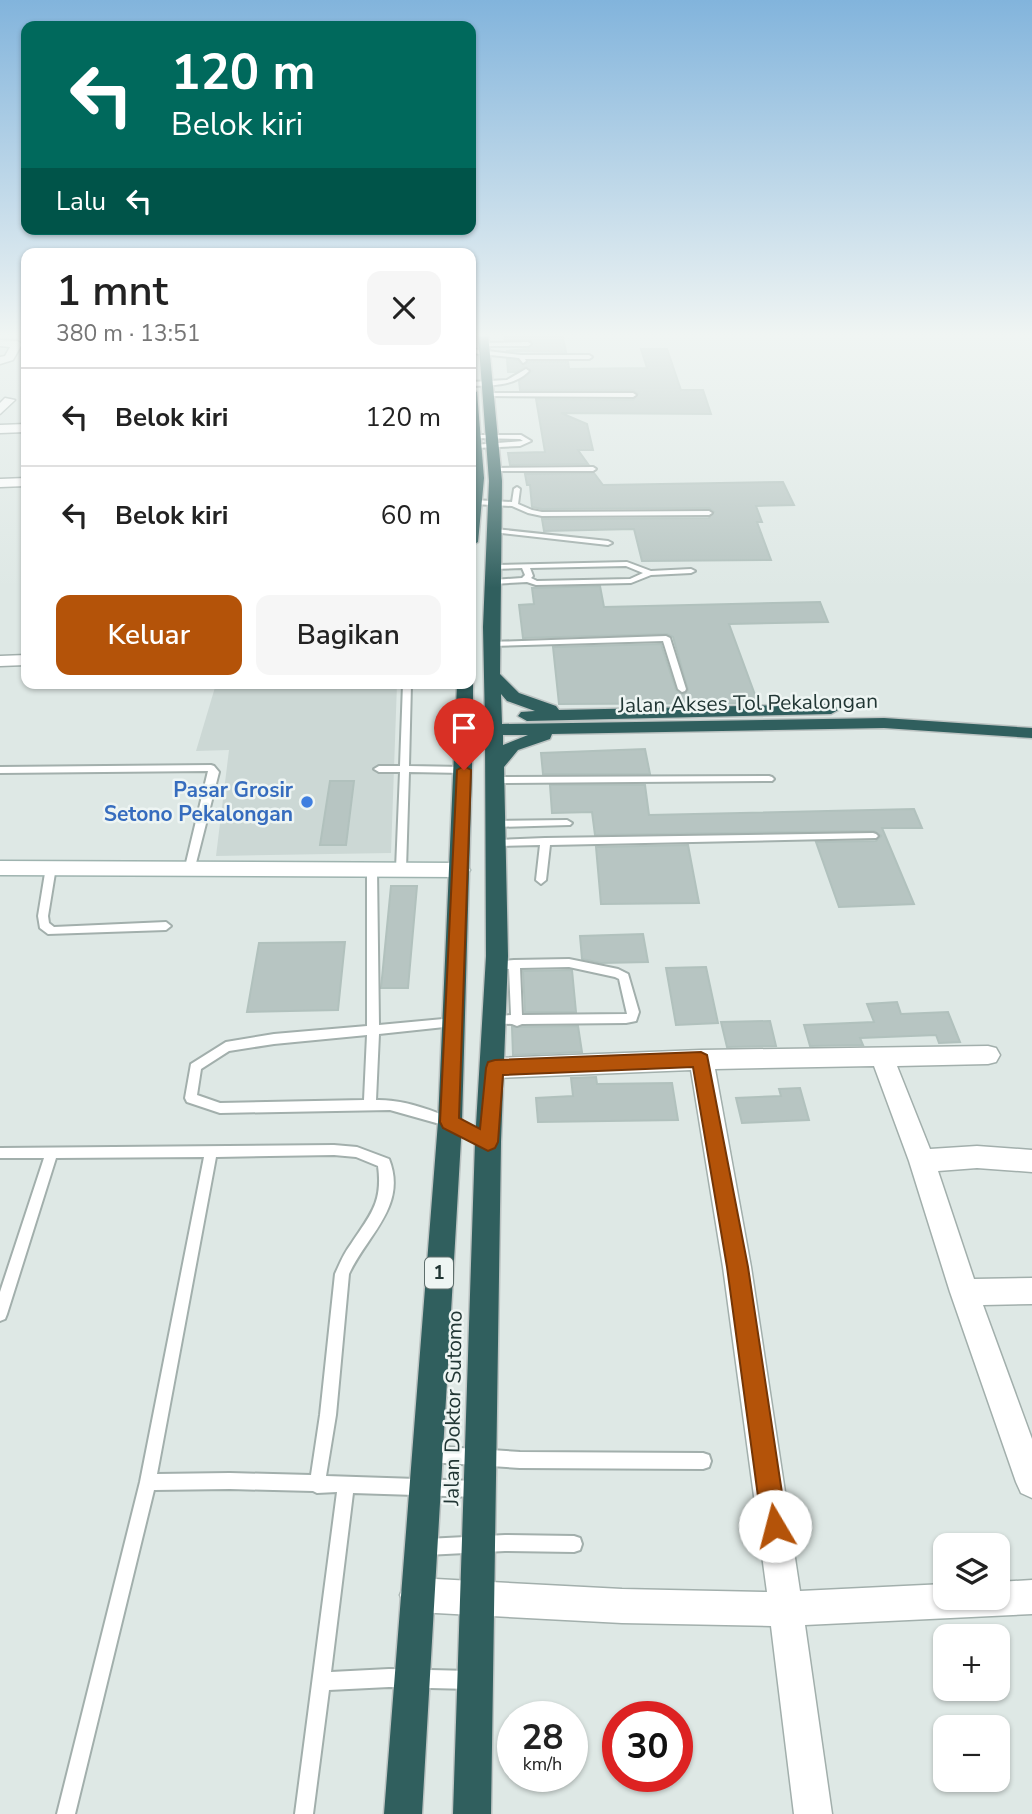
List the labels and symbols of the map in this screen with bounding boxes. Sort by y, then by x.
street label: Jalan Akses Tol Pekalongan [617,687,878,719]
pin [434,698,494,770]
place label: Pasar Grosir Setono Pekalongan [104,776,294,828]
marker: Pasar Grosir Setono Pekalongan [299,794,315,810]
road number: 1 [425,1258,453,1288]
street label: Jalan Doktor Sutomo [437,1310,469,1507]
position arrow [738,1489,812,1563]
speed limit sign: 30 [602,1701,693,1792]

